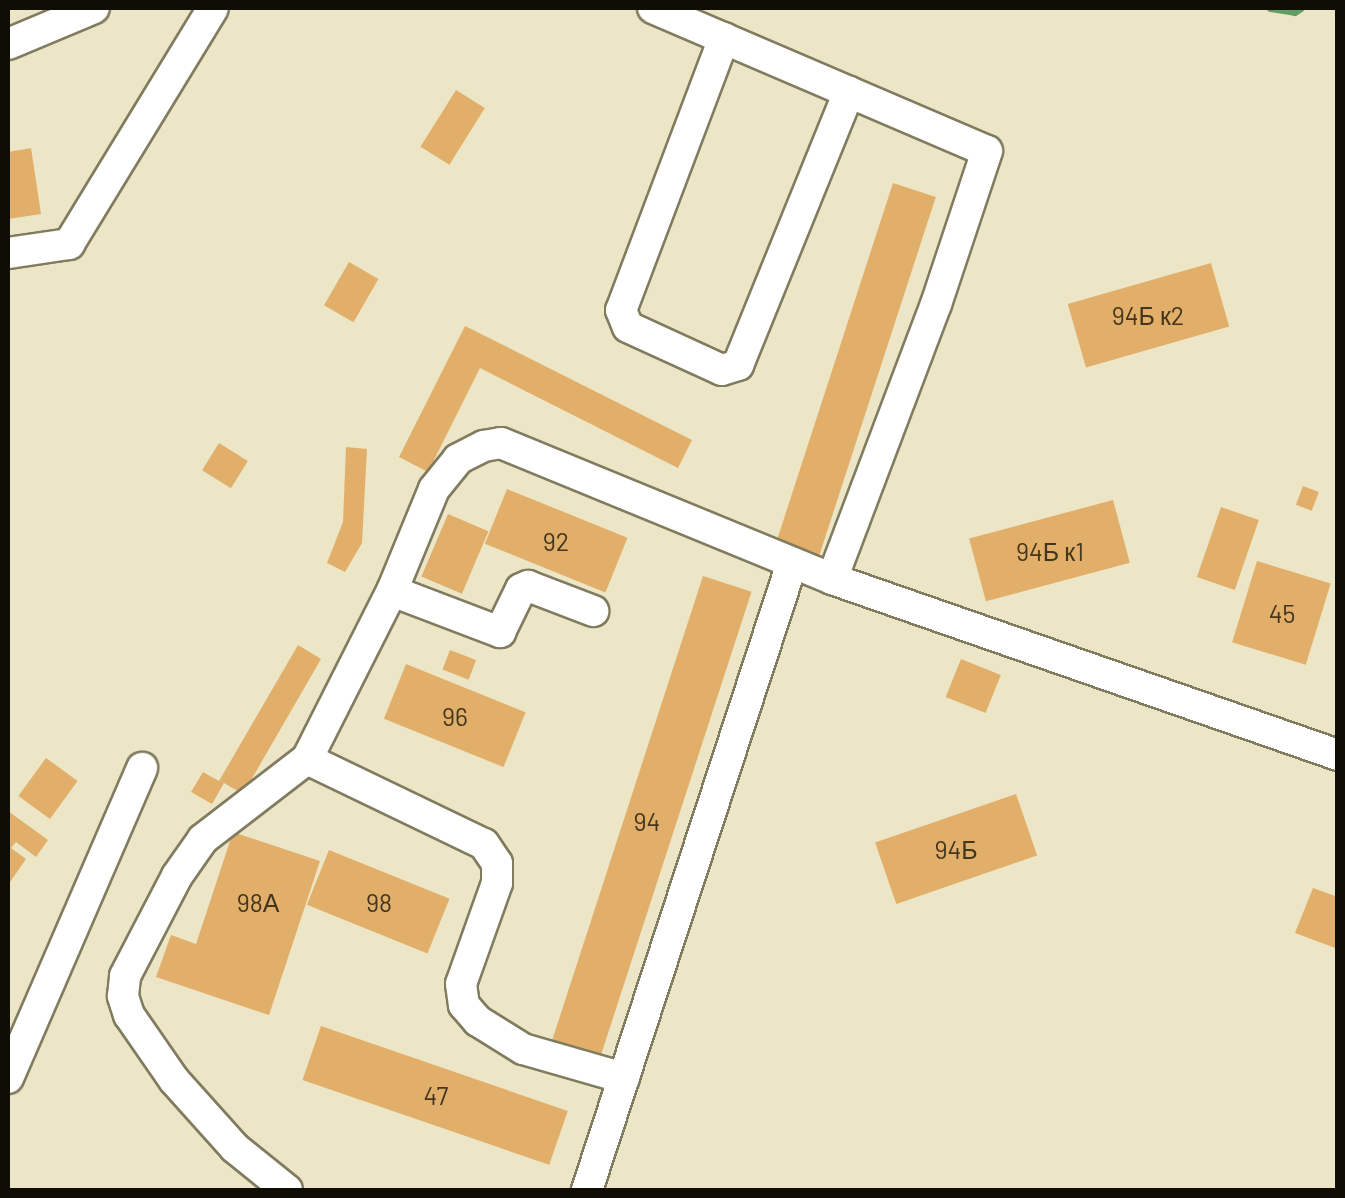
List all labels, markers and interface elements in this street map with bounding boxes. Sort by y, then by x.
house number: 94Б к2 [1112,300,1184,330]
house number: 92 [543,526,569,556]
house number: 94Б к1 [1016,536,1084,566]
house number: 45 [1269,598,1295,628]
house number: 96 [442,701,468,731]
house number: 94 [634,806,660,836]
house number: 94Б [934,834,978,864]
house number: 98А [237,887,279,917]
house number: 98 [366,887,392,917]
house number: 47 [424,1080,448,1110]

